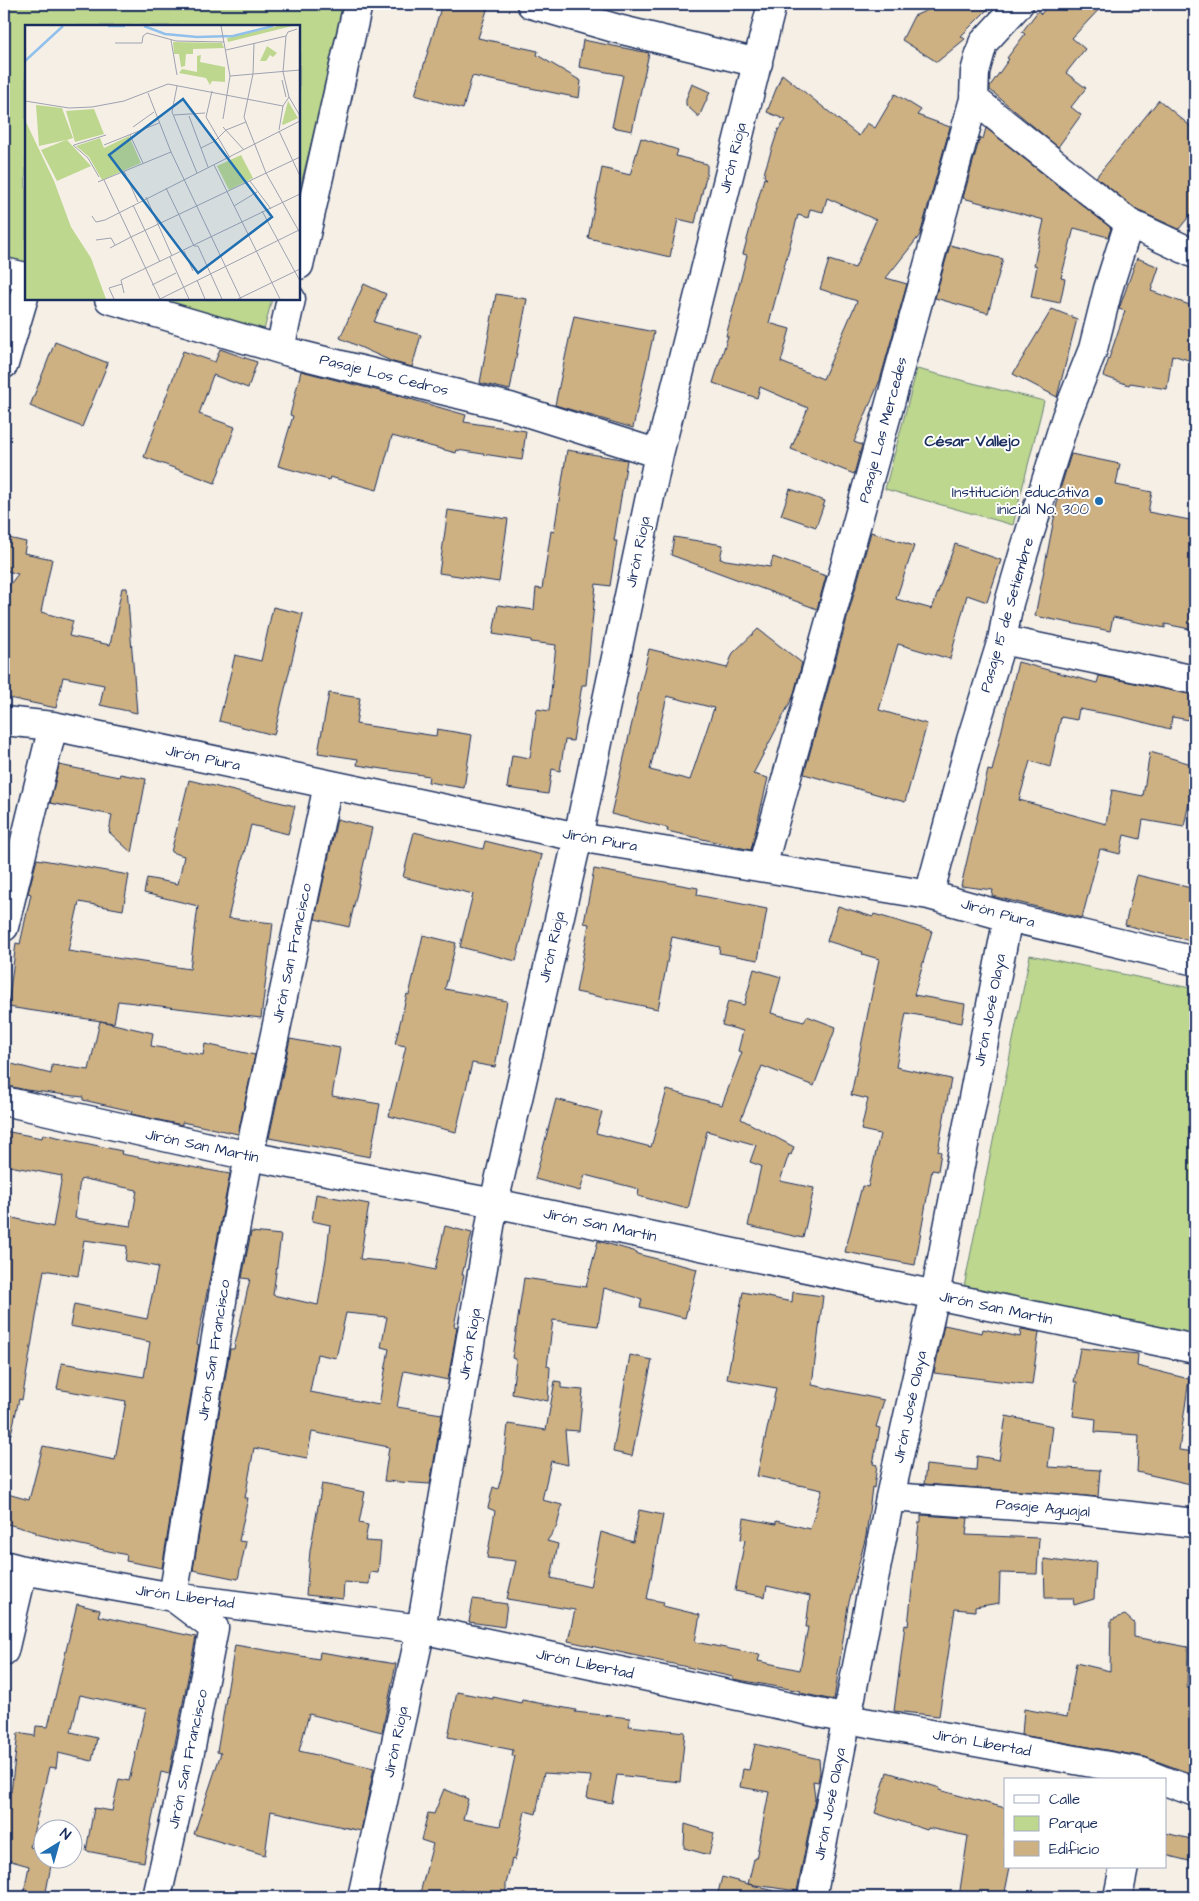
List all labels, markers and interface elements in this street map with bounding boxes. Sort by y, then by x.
inset map [25,25,300,300]
street label: Jirón Rioja [714,120,752,196]
street label: Pasaje Los Cedros [317,349,451,401]
street label: Pasaje Las Mercedes [853,354,913,505]
district label: César Vallejo [924,430,1021,452]
place label: Institución educativa inicial No. 300 [952,482,1090,520]
marker: Institución educativa inicial No. 300 [1093,495,1105,507]
street label: Jirón Rioja [620,514,656,589]
street label: Pasaje 15 de Setiembre [975,535,1039,695]
street label: Jirón Piura [164,740,243,776]
street label: Jirón Piura [561,823,640,857]
street label: Jirón San Francisco [267,881,317,1025]
street label: Jirón Piura [959,893,1038,933]
street label: Jirón Rioja [534,909,570,985]
street label: Jirón José Olaya [969,952,1012,1068]
street label: Jirón San Martín [143,1124,261,1168]
street label: Jirón San Martín [541,1203,659,1247]
street label: Jirón San Francisco [193,1278,236,1422]
street label: Jirón San Martín [937,1286,1055,1330]
street label: Jirón Rioja [453,1306,487,1381]
street label: Jirón José Olaya [888,1349,933,1465]
street label: Pasaje Aguajal [995,1493,1091,1524]
street label: Jirón Libertad [134,1580,236,1614]
street label: Jirón Libertad [534,1643,636,1685]
street label: Jirón San Francisco [163,1687,213,1831]
street label: Jirón Rioja [378,1704,414,1779]
street label: Jirón Libertad [931,1724,1033,1762]
street label: Jirón José Olaya [809,1746,852,1862]
legend [1004,1778,1166,1868]
text: Calle [1049,1789,1080,1810]
text: Parque [1049,1813,1098,1834]
north arrow [32,1818,82,1868]
text: N [56,1824,75,1845]
text: Edificio [1049,1839,1100,1860]

